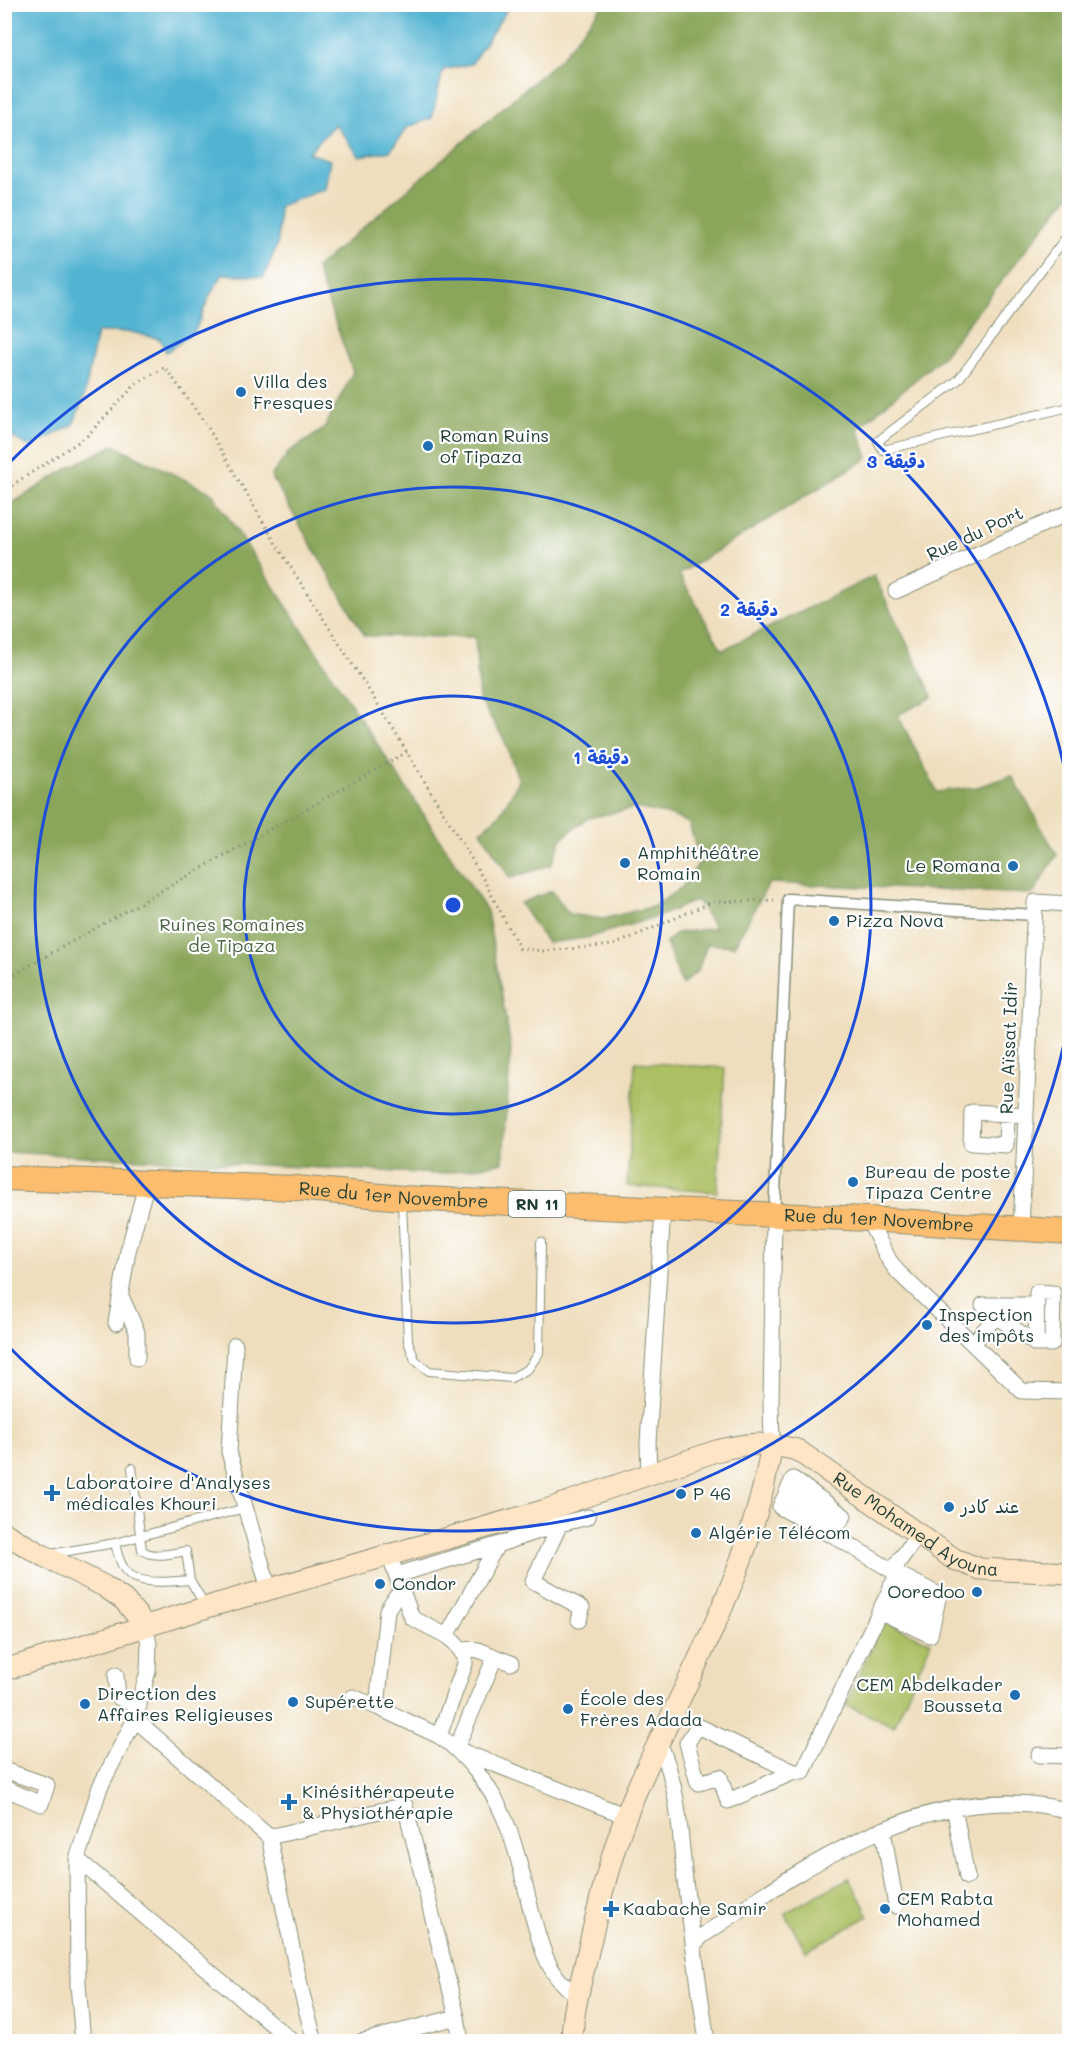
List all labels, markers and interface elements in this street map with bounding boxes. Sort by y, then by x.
place label: Villa des Fresques [253,369,333,414]
marker: Villa des Fresques [234,385,248,399]
place label: Roman Ruins of Tipaza [440,423,549,468]
marker: Roman Ruins of Tipaza [421,439,435,453]
text: 3 دقيقة [867,449,925,473]
street label: Rue du Port [922,500,1027,566]
text: 2 دقيقة [720,597,778,621]
text: 1 دقيقة [573,745,629,769]
place label: Amphithéâtre Romain [637,840,759,885]
place label: Le Romana [906,853,1001,877]
marker: Amphithéâtre Romain [618,856,632,870]
marker: Le Romana [1006,859,1020,873]
centre of rings [443,895,463,915]
place label: Pizza Nova [846,908,944,932]
park label: Ruines Romaines de Tipaza [159,912,305,957]
marker: Pizza Nova [827,914,841,928]
street label: Rue Aïssat Idir [994,981,1022,1115]
place label: Bureau de poste Tipaza Centre [865,1159,1011,1204]
street label: Rue du 1er Novembre [298,1175,489,1213]
marker: Bureau de poste Tipaza Centre [846,1175,860,1189]
road number: RN 11 [508,1191,566,1217]
street label: Rue du 1er Novembre [783,1202,975,1237]
place label: Inspection des impôts [939,1302,1034,1347]
marker: Inspection des impôts [920,1318,934,1332]
street label: Rue Mohamed Ayouna [829,1466,999,1581]
place label: Laboratoire d'Analyses médicales Khouri [66,1470,271,1515]
place label: P 46 [693,1481,731,1505]
marker: Laboratoire d'Analyses médicales Khouri [43,1484,61,1502]
marker: P 46 [674,1487,688,1501]
place label: عند كادر [959,1494,1019,1518]
marker: عند كادر [942,1500,956,1514]
place label: Algérie Télécom [708,1520,850,1544]
marker: Algérie Télécom [689,1526,703,1540]
place label: Condor [392,1571,457,1595]
marker: Condor [373,1577,387,1591]
place label: Ooredoo [887,1579,965,1603]
marker: Ooredoo [970,1585,984,1599]
place label: CEM Abdelkader Bousseta [856,1672,1003,1717]
place label: Direction des Affaires Religieuses [97,1681,273,1726]
place label: École des Frères Adada [580,1686,703,1731]
marker: CEM Abdelkader Bousseta [1008,1688,1022,1702]
place label: Supérette [305,1689,394,1713]
marker: Supérette [286,1695,300,1709]
marker: Direction des Affaires Religieuses [78,1697,92,1711]
marker: École des Frères Adada [561,1702,575,1716]
place label: Kinésithérapeute & Physiothérapie [302,1779,455,1824]
marker: Kinésithérapeute & Physiothérapie [280,1793,298,1811]
place label: CEM Rabta Mohamed [897,1886,994,1931]
place label: Kaabache Samir [623,1896,767,1920]
marker: Kaabache Samir [604,1902,618,1916]
marker: CEM Rabta Mohamed [878,1902,892,1916]

